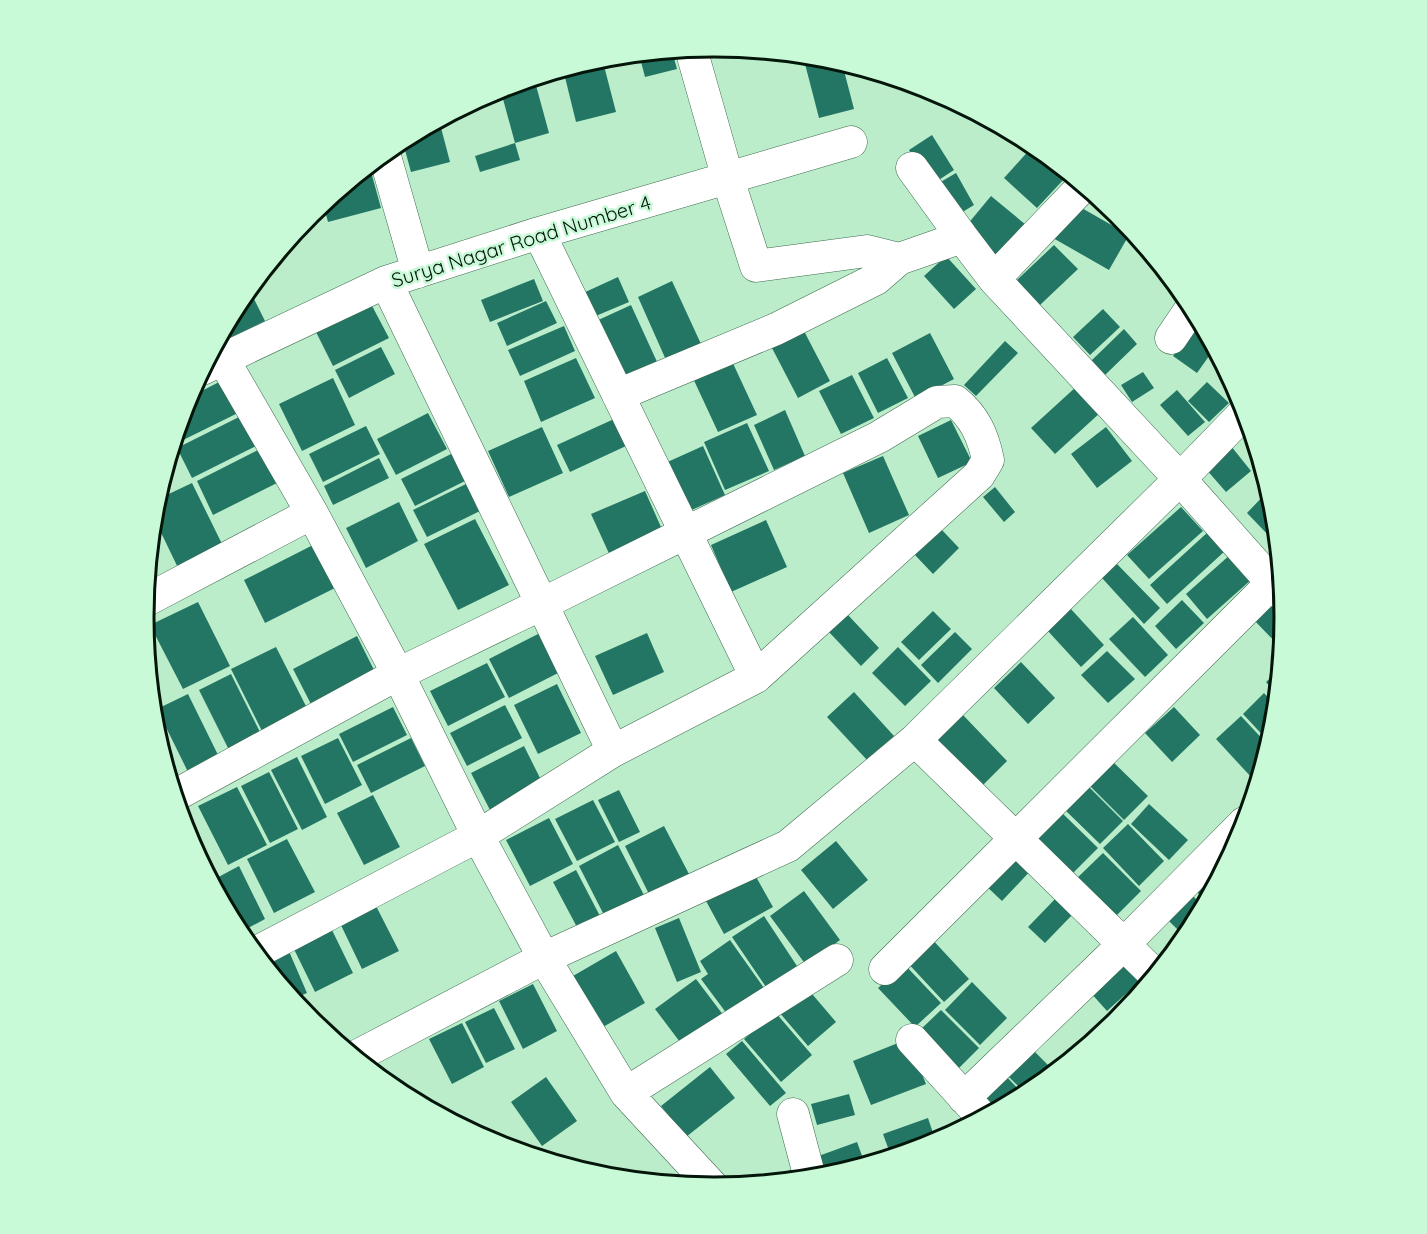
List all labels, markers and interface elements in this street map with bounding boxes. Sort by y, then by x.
street label: Surya Nagar Road Number 4 [388,190,654,292]

